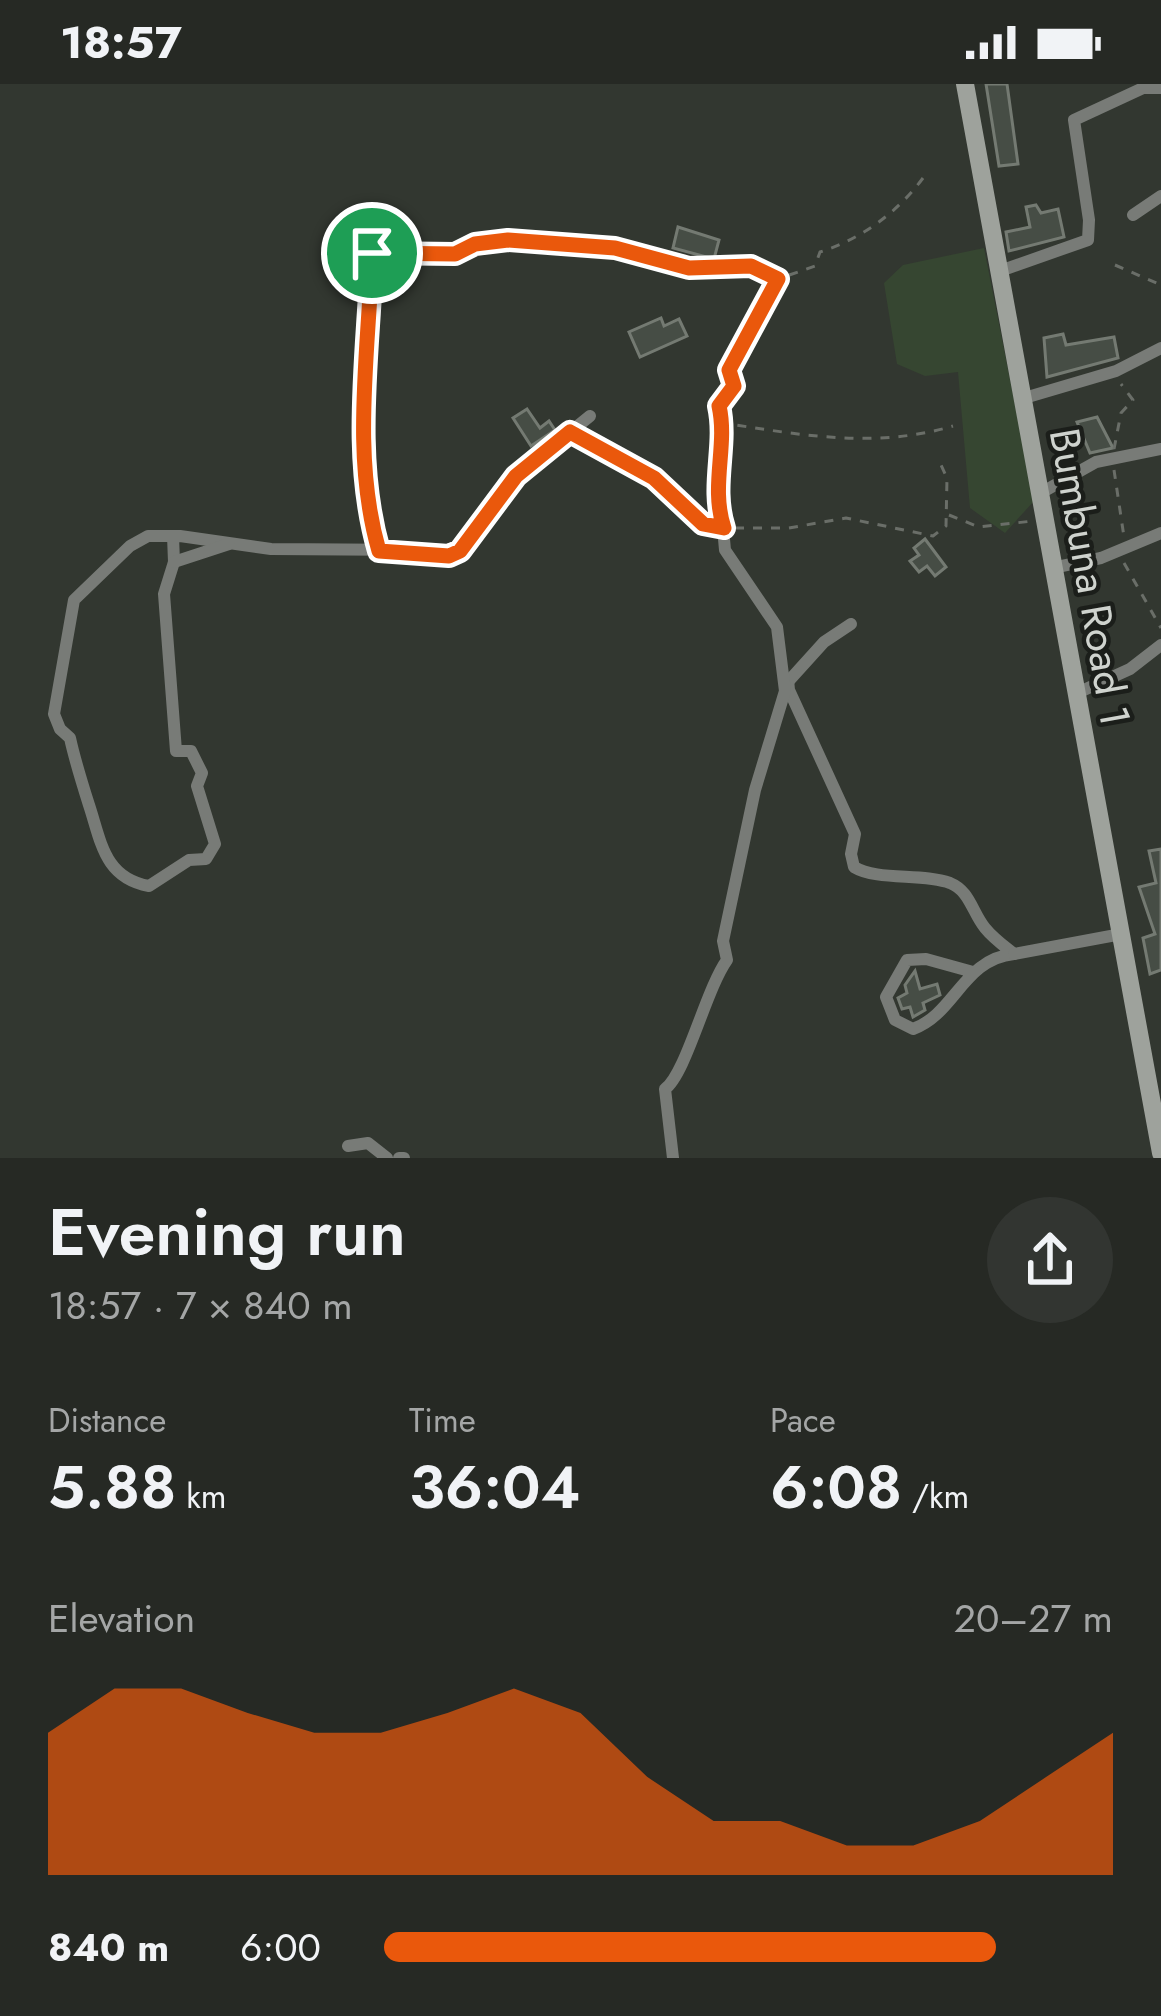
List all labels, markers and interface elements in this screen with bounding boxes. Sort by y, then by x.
text: 18:57 [60,10,182,75]
pin [321,202,423,304]
icon: arrive [339,220,405,286]
street label: Bumbuna Road 1 [1034,423,1146,731]
text: Evening run [48,1184,406,1280]
button: share [987,1197,1113,1323]
text: 18:57 · 7 × 840 m [48,1277,353,1334]
text: Distance [48,1397,166,1444]
text: Time [409,1397,476,1444]
text: Pace [770,1397,836,1444]
text: 5.88 [48,1444,176,1531]
text: 36:04 [409,1444,580,1531]
text: 6:08 [770,1444,902,1531]
text: km [176,1473,227,1520]
text: /km [902,1473,969,1520]
text: Elevation [48,1590,195,1647]
text: 20–27 m [954,1590,1113,1647]
text: 840 m [48,1919,169,1976]
text: 6:00 [240,1919,321,1976]

